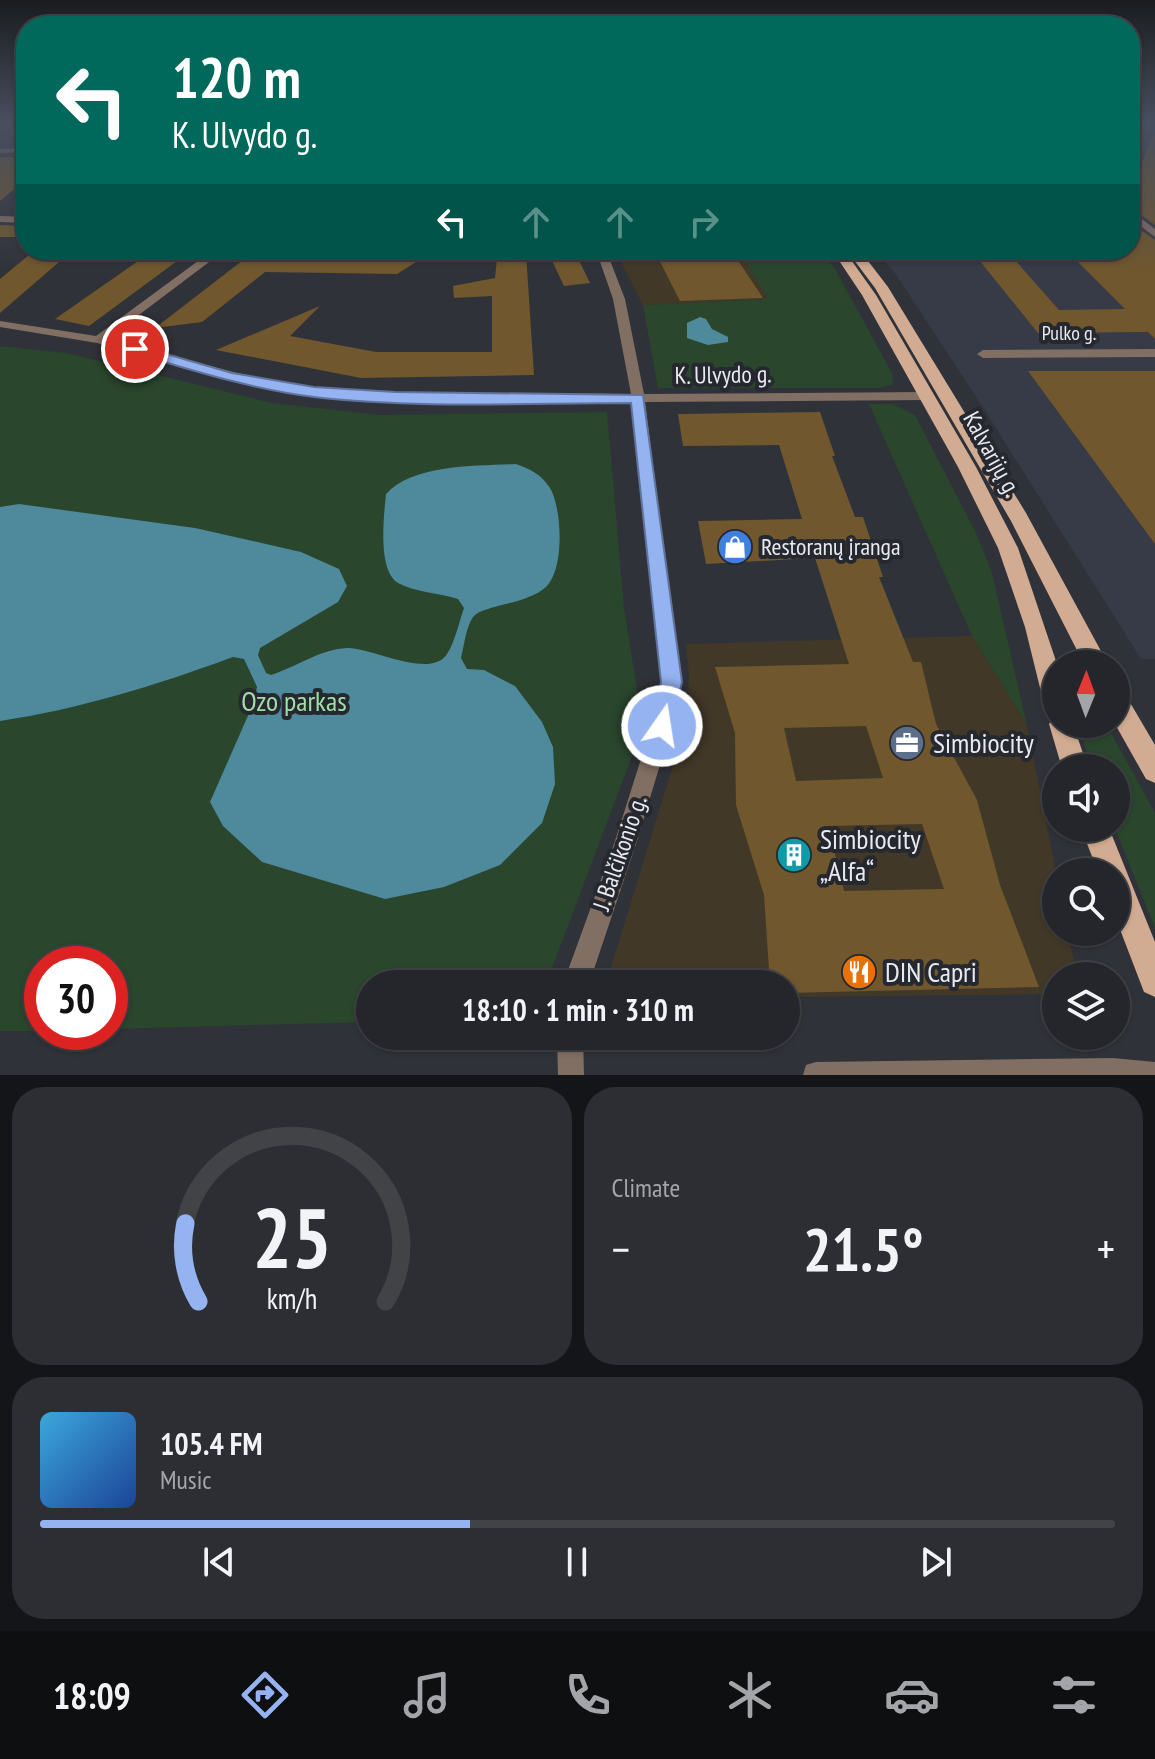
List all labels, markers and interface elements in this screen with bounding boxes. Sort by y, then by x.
text: 120 m [172,41,301,113]
icon: left [40,48,144,152]
text: K. Ulvydo g. [172,111,317,158]
icon: left [430,200,474,244]
icon: ahead [514,200,558,244]
icon: ahead [598,200,642,244]
icon: right [682,200,726,244]
pin [101,315,169,383]
street label: Pulko g. [1042,320,1096,346]
icon: arrive [113,327,157,371]
street label: K. Ulvydo g. [674,358,772,391]
street label: Kalvarijų g. [956,406,1028,502]
shop icon: Restoranų įranga [716,528,754,566]
place label: Restoranų įranga [761,531,901,562]
north arrow [1042,650,1130,738]
map controls [1042,650,1130,1050]
park label: Ozo parkas [241,682,347,719]
position arrow [620,684,704,768]
office icon: Simbiocity [888,724,926,762]
place label: Simbiocity [933,724,1034,761]
button: sound [1042,754,1130,842]
street label: J. Balčikonio g. [585,791,654,915]
place label: Simbiocity „Alfa“ [820,820,921,889]
building icon: Simbiocity „Alfa“ [775,836,813,874]
button: search [1042,858,1130,946]
speed limit sign: 30 [24,946,128,1050]
restaurant icon: DIN Capri [840,953,878,991]
place label: DIN Capri [885,953,977,990]
button: layers [1042,962,1130,1050]
text: 18:10 · 1 min · 310 m [462,990,694,1029]
text: Climate [612,1171,680,1204]
text: 25 [252,1183,332,1291]
text: 21.5° [803,1210,924,1288]
text: − [612,1220,630,1277]
text: + [1097,1220,1115,1277]
text: km/h [266,1280,317,1317]
text: 105.4 FM [160,1424,262,1463]
text: Music [160,1463,212,1496]
icon: previous [197,1540,241,1584]
icon: pause [555,1540,599,1584]
icon: next [914,1540,958,1584]
icon: directions [237,1667,293,1723]
icon: music [399,1667,455,1723]
icon: phone [560,1667,616,1723]
icon: climate [722,1667,778,1723]
icon: car [884,1667,940,1723]
icon: filters [1046,1667,1102,1723]
text: 18:09 [53,1672,131,1719]

